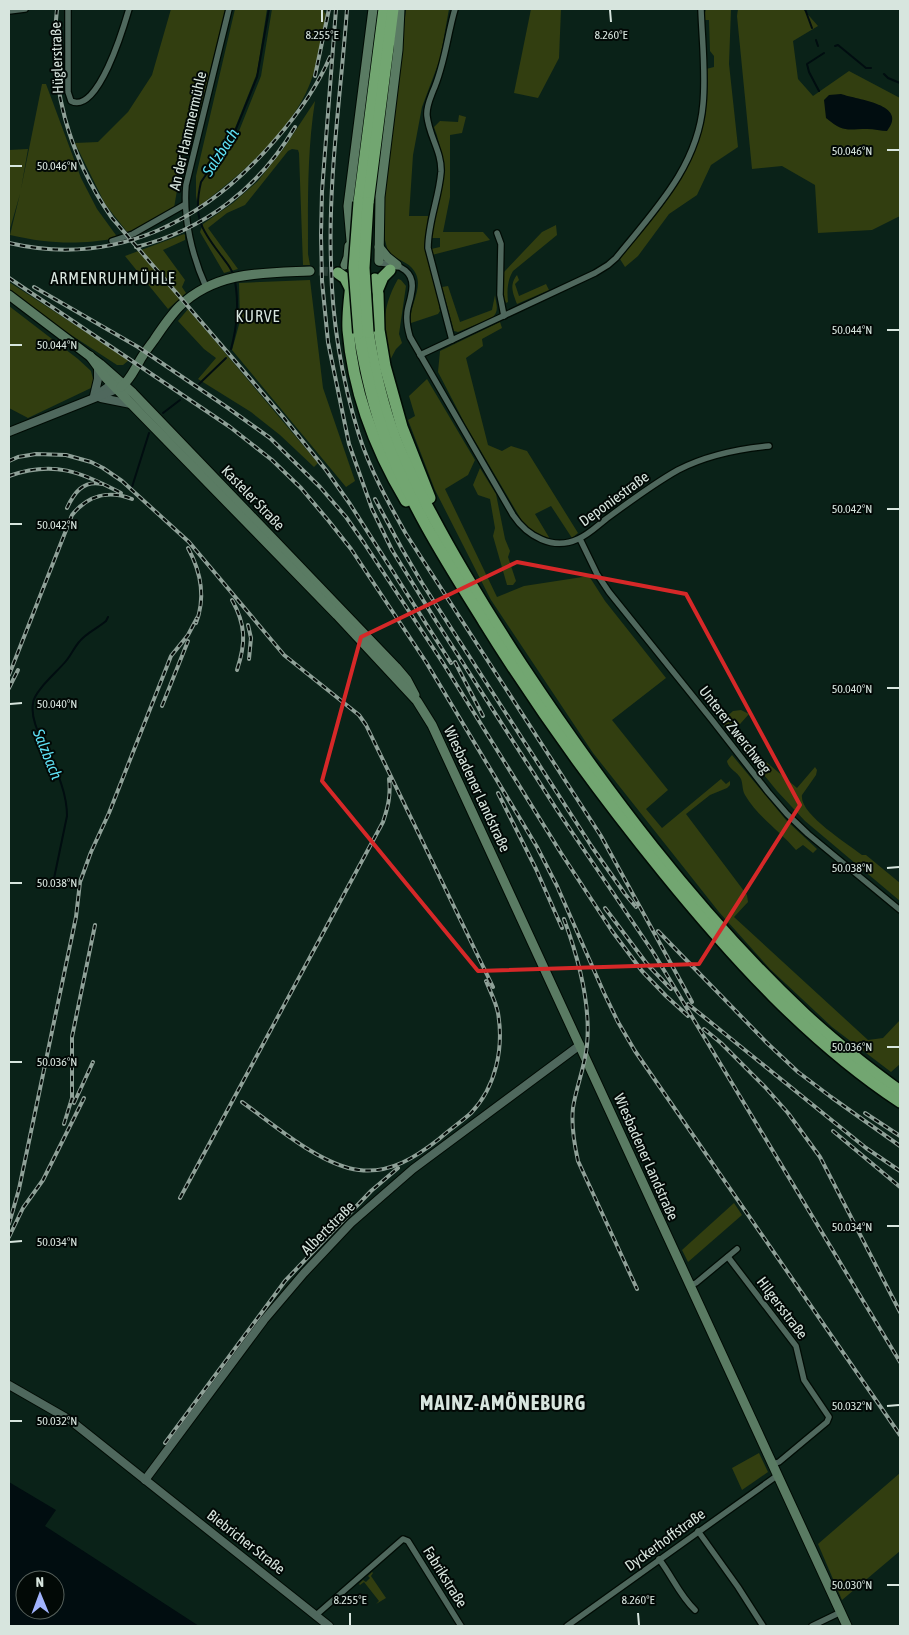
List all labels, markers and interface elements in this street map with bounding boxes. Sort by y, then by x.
street label: Hüglerstraße [47,22,66,94]
text: 8.255°E [305,28,339,42]
text: 8.260°E [594,28,628,42]
street label: An der Hammermühle [166,70,210,192]
water label: Salzbach [198,125,242,180]
text: 50.046°N [832,144,872,158]
text: 50.046°N [37,159,77,173]
district label: ARMENRUHMÜHLE [50,269,176,287]
district label: KURVE [236,307,280,325]
text: 50.044°N [832,323,872,337]
text: 50.044°N [37,338,77,352]
street label: Kasteler Straße [218,462,288,534]
street label: Deponiestraße [576,468,652,529]
text: 50.042°N [832,502,872,516]
text: 50.042°N [37,518,77,532]
street label: Unterer Zwerchweg [696,682,775,777]
text: 50.040°N [832,682,872,696]
text: 50.040°N [37,697,77,711]
street label: Wiesbadener Landstraße [441,723,514,855]
water label: Salzbach [29,725,66,782]
text: 50.038°N [832,861,872,875]
text: 50.038°N [37,876,77,890]
text: 50.036°N [832,1040,872,1054]
text: 50.036°N [37,1055,77,1069]
street label: Wiesbadener Landstraße [611,1091,682,1223]
street label: Albertstraße [297,1197,358,1258]
text: 50.034°N [832,1220,872,1234]
text: 50.034°N [37,1235,77,1249]
street label: Hilgersstraße [754,1273,811,1342]
district label: MAINZ-AMÖNEBURG [420,1391,586,1414]
text: 50.032°N [832,1399,872,1413]
text: 50.032°N [37,1414,77,1428]
street label: Dyckerhoffstraße [621,1505,708,1574]
street label: Biebricher Straße [204,1506,289,1577]
street label: Fabrikstraße [420,1543,471,1611]
north arrow [15,1570,65,1620]
text: N [36,1574,44,1590]
text: 50.030°N [832,1578,872,1592]
text: 8.255°E [333,1593,367,1607]
text: 8.260°E [621,1593,655,1607]

